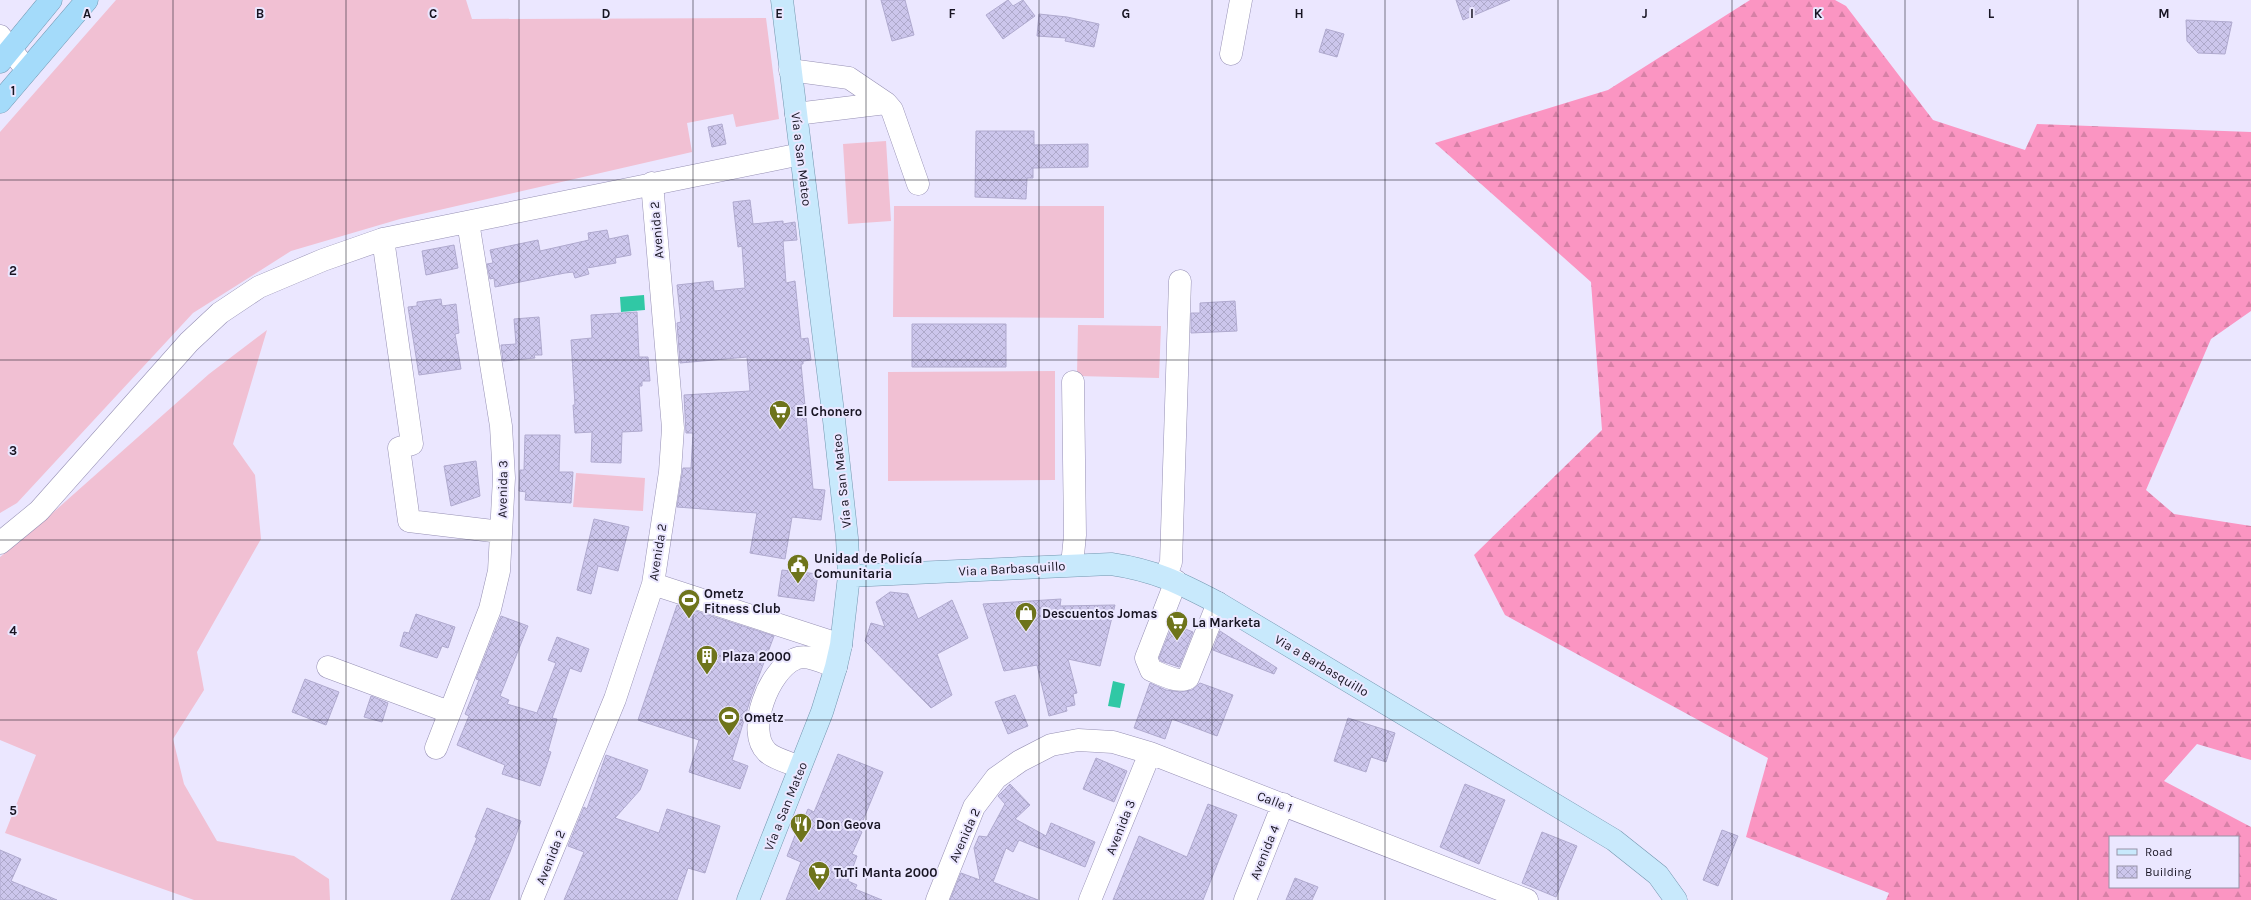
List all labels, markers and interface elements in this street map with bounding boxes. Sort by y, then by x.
text: A [83,6,91,21]
text: B [256,6,264,21]
text: C [429,6,437,21]
text: D [602,6,611,21]
text: E [775,6,783,21]
text: F [948,6,956,21]
text: G [1122,6,1130,21]
text: H [1294,6,1304,21]
text: I [1470,6,1474,21]
text: J [1642,6,1648,21]
text: K [1814,6,1823,21]
text: L [1988,6,1995,21]
text: M [2158,6,2170,21]
text: 1 [11,83,15,98]
street label: Vía a San Mateo [788,111,815,207]
street label: Avenida 2 [647,201,666,259]
text: 2 [9,263,17,278]
supermarket icon: El Chonero [767,398,793,431]
place label: El Chonero [796,404,862,419]
street label: Vía a San Mateo [829,433,854,529]
text: 3 [9,443,17,458]
street label: Avenida 3 [494,460,511,518]
street label: Avenida 2 [646,522,669,582]
place label: Unidad de Policía Comunitaria [814,551,922,581]
public building icon: Unidad de Policía Comunitaria [785,552,811,585]
street label: Via a Barbasquillo [958,558,1066,580]
place label: Ometz Fitness Club [704,586,781,616]
sports icon: Ometz Fitness Club [676,587,702,620]
shop icon: Descuentos Jomas [1013,600,1039,633]
place label: Descuentos Jomas [1042,606,1157,621]
supermarket icon: La Marketa [1164,609,1190,642]
place label: La Marketa [1192,615,1261,630]
text: 4 [9,623,17,638]
street label: Via a Barbasquillo [1271,631,1371,700]
building icon: Plaza 2000 [694,643,720,676]
place label: Plaza 2000 [722,649,791,664]
sports icon: Ometz [716,704,742,737]
place label: Ometz [744,710,784,725]
street label: Vía a San Mateo [761,760,810,853]
street label: Calle 1 [1255,788,1295,815]
street label: Avenida 3 [1103,798,1138,857]
text: 5 [9,803,17,818]
street label: Avenida 2 [946,806,983,865]
restaurant icon: Don Geova [788,811,814,844]
place label: Don Geova [816,817,881,832]
street label: Avenida 4 [1247,823,1282,882]
street label: Avenida 2 [533,828,568,887]
legend [2109,836,2239,888]
text: Road [2145,845,2173,859]
supermarket icon: TuTi Manta 2000 [806,859,832,892]
place label: TuTi Manta 2000 [834,865,937,880]
text: Building [2145,865,2192,879]

